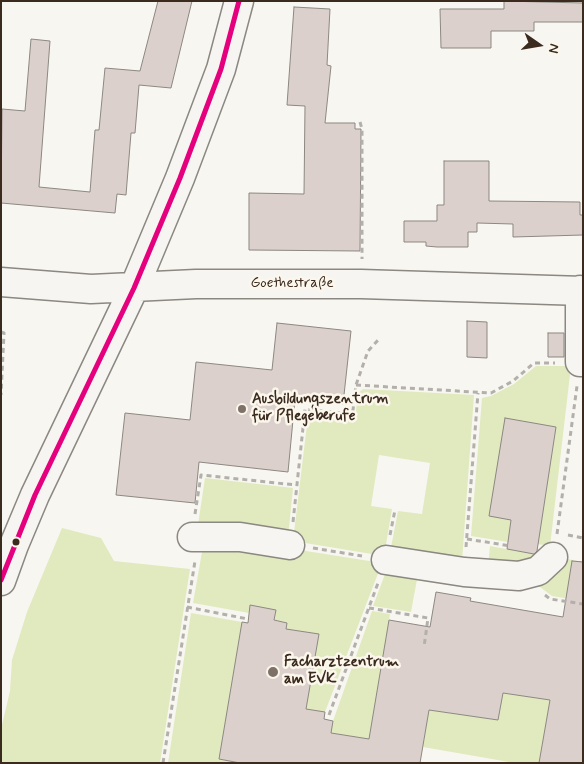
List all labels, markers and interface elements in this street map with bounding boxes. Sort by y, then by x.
north arrow [514,20,564,70]
text: N [544,42,563,55]
street label: Goethestraße [250,275,334,293]
place label: Ausbildungszentrum für Pflegeberufe [252,391,389,426]
marker: Ausbildungszentrum für Pflegeberufe [236,403,248,415]
unlabelled marker [11,537,21,547]
place label: Facharztzentrum am EVK [284,654,399,689]
marker: Facharztzentrum am EVK [266,665,280,679]

